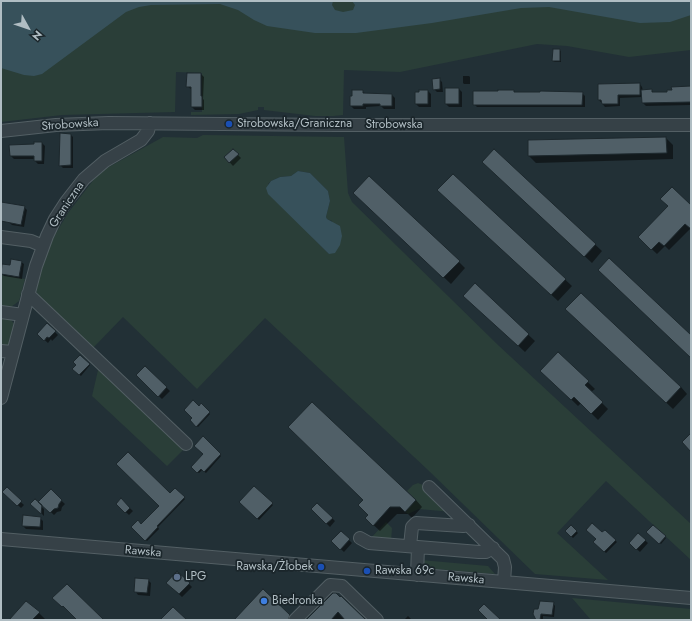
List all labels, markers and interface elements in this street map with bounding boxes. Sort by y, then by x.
north arrow [8,8,48,48]
text: N [28,27,46,44]
street label: Strobowska [41,116,99,134]
place label: Strobowska/Graniczna [237,117,352,131]
street label: Strobowska [365,118,423,132]
marker: Strobowska/Graniczna [224,119,234,129]
street label: Graniczna [47,179,87,231]
street label: Rawska [124,543,162,561]
place label: Rawska/Żłobek [236,560,313,574]
marker: Rawska/Żłobek [316,562,326,572]
place label: Rawska 69c [375,564,434,578]
marker: Rawska 69c [362,566,372,576]
place label: LPG [185,570,206,584]
street label: Rawska [447,570,485,588]
marker: LPG [172,572,182,582]
place label: Biedronka [272,594,323,608]
marker: Biedronka [259,596,269,606]

